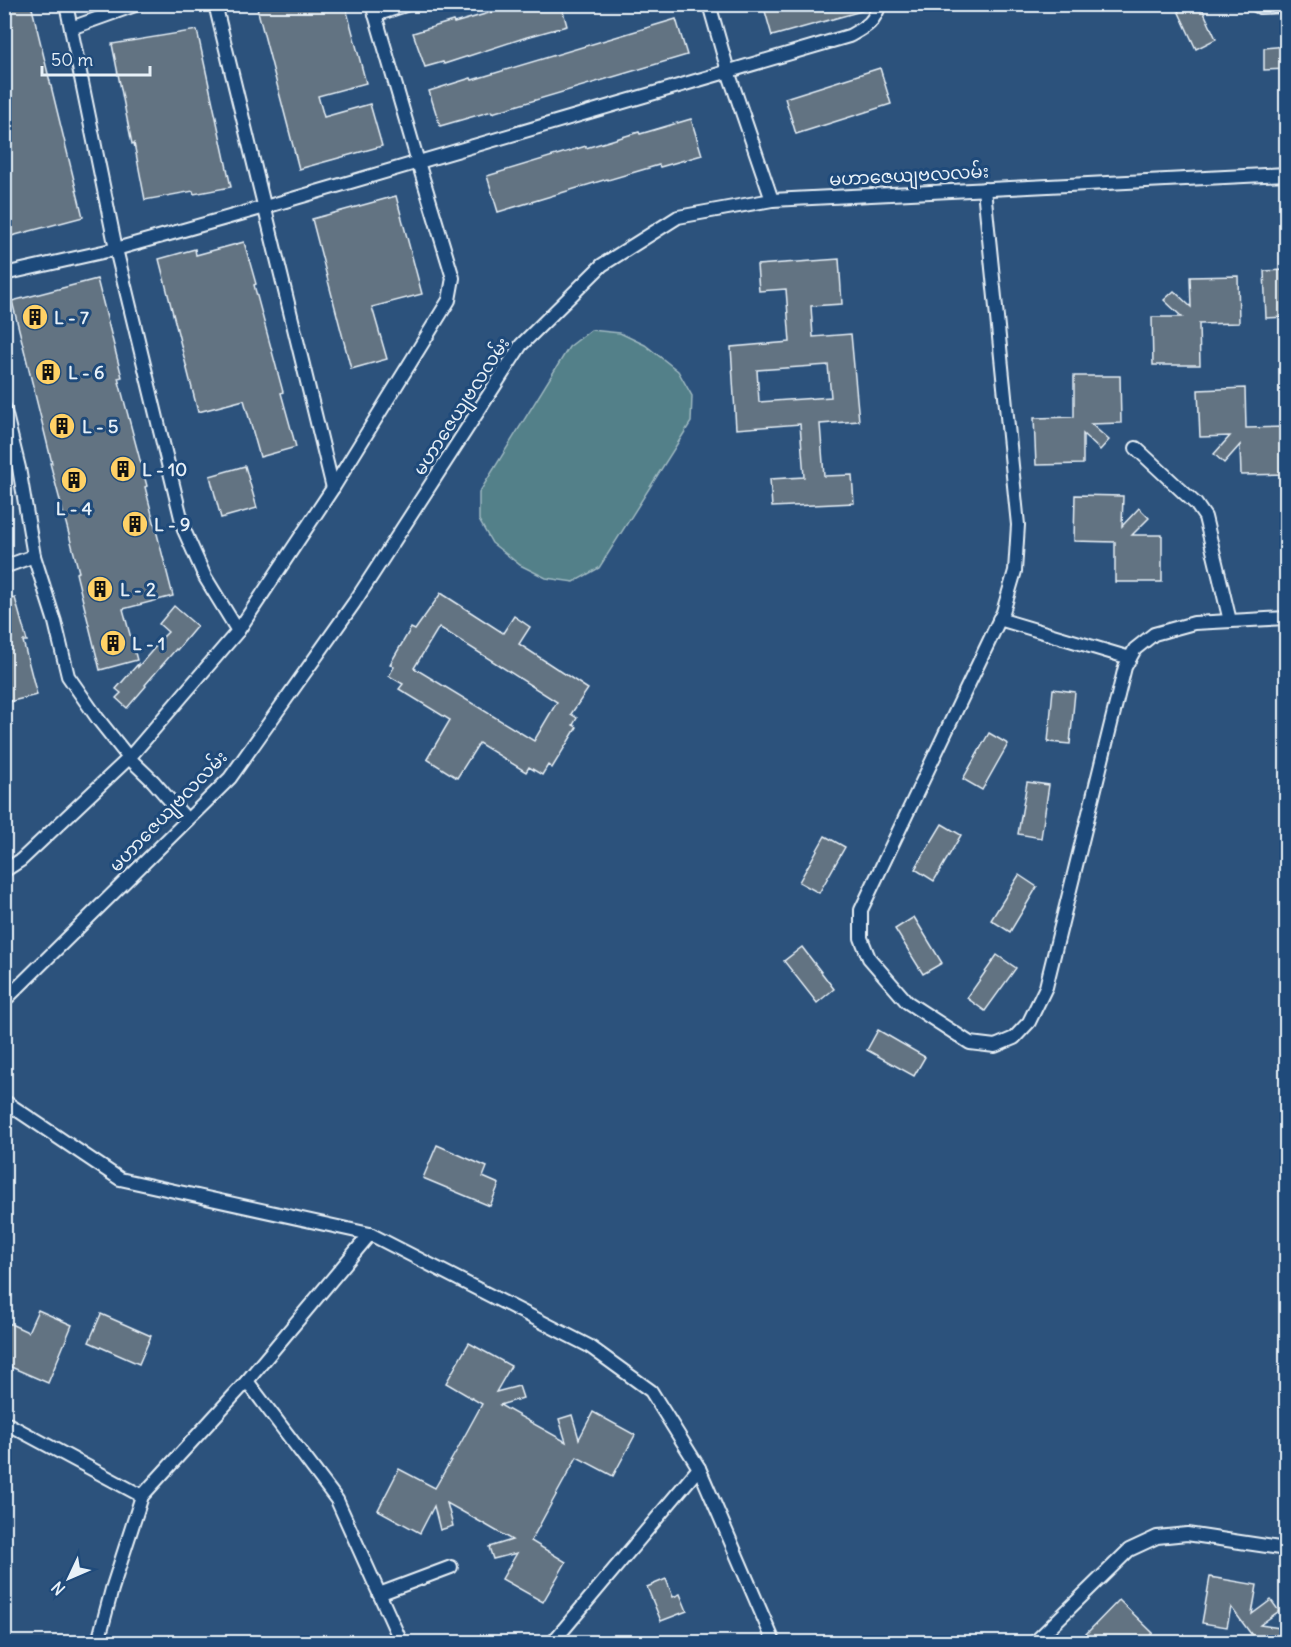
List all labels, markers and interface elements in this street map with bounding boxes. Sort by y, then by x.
scale bar [42,39,150,77]
text: 50 m [51,48,93,71]
street label: မဟာဇေယျဗလလမ်း [828,158,990,195]
building icon: L - 7 [20,302,50,332]
place label: L - 7 [54,306,89,329]
street label: မဟာဇေယျဗလလမ်း [407,332,518,482]
building icon: L - 6 [33,357,63,387]
place label: L - 6 [68,361,104,384]
building icon: L - 5 [47,411,77,441]
place label: L - 5 [82,415,118,438]
building icon: L - 10 [108,454,138,484]
place label: L - 10 [142,458,187,481]
building icon: L - 4 [59,465,89,495]
place label: L - 4 [56,497,93,520]
building icon: L - 9 [120,509,150,539]
place label: L - 9 [154,513,190,536]
building icon: L - 2 [85,574,115,604]
place label: L - 2 [120,578,156,601]
building icon: L - 1 [98,628,128,658]
place label: L - 1 [132,632,165,655]
street label: မဟာဇေယျဗလလမ်း [103,745,235,879]
north arrow [39,1548,99,1608]
text: N [47,1577,69,1599]

